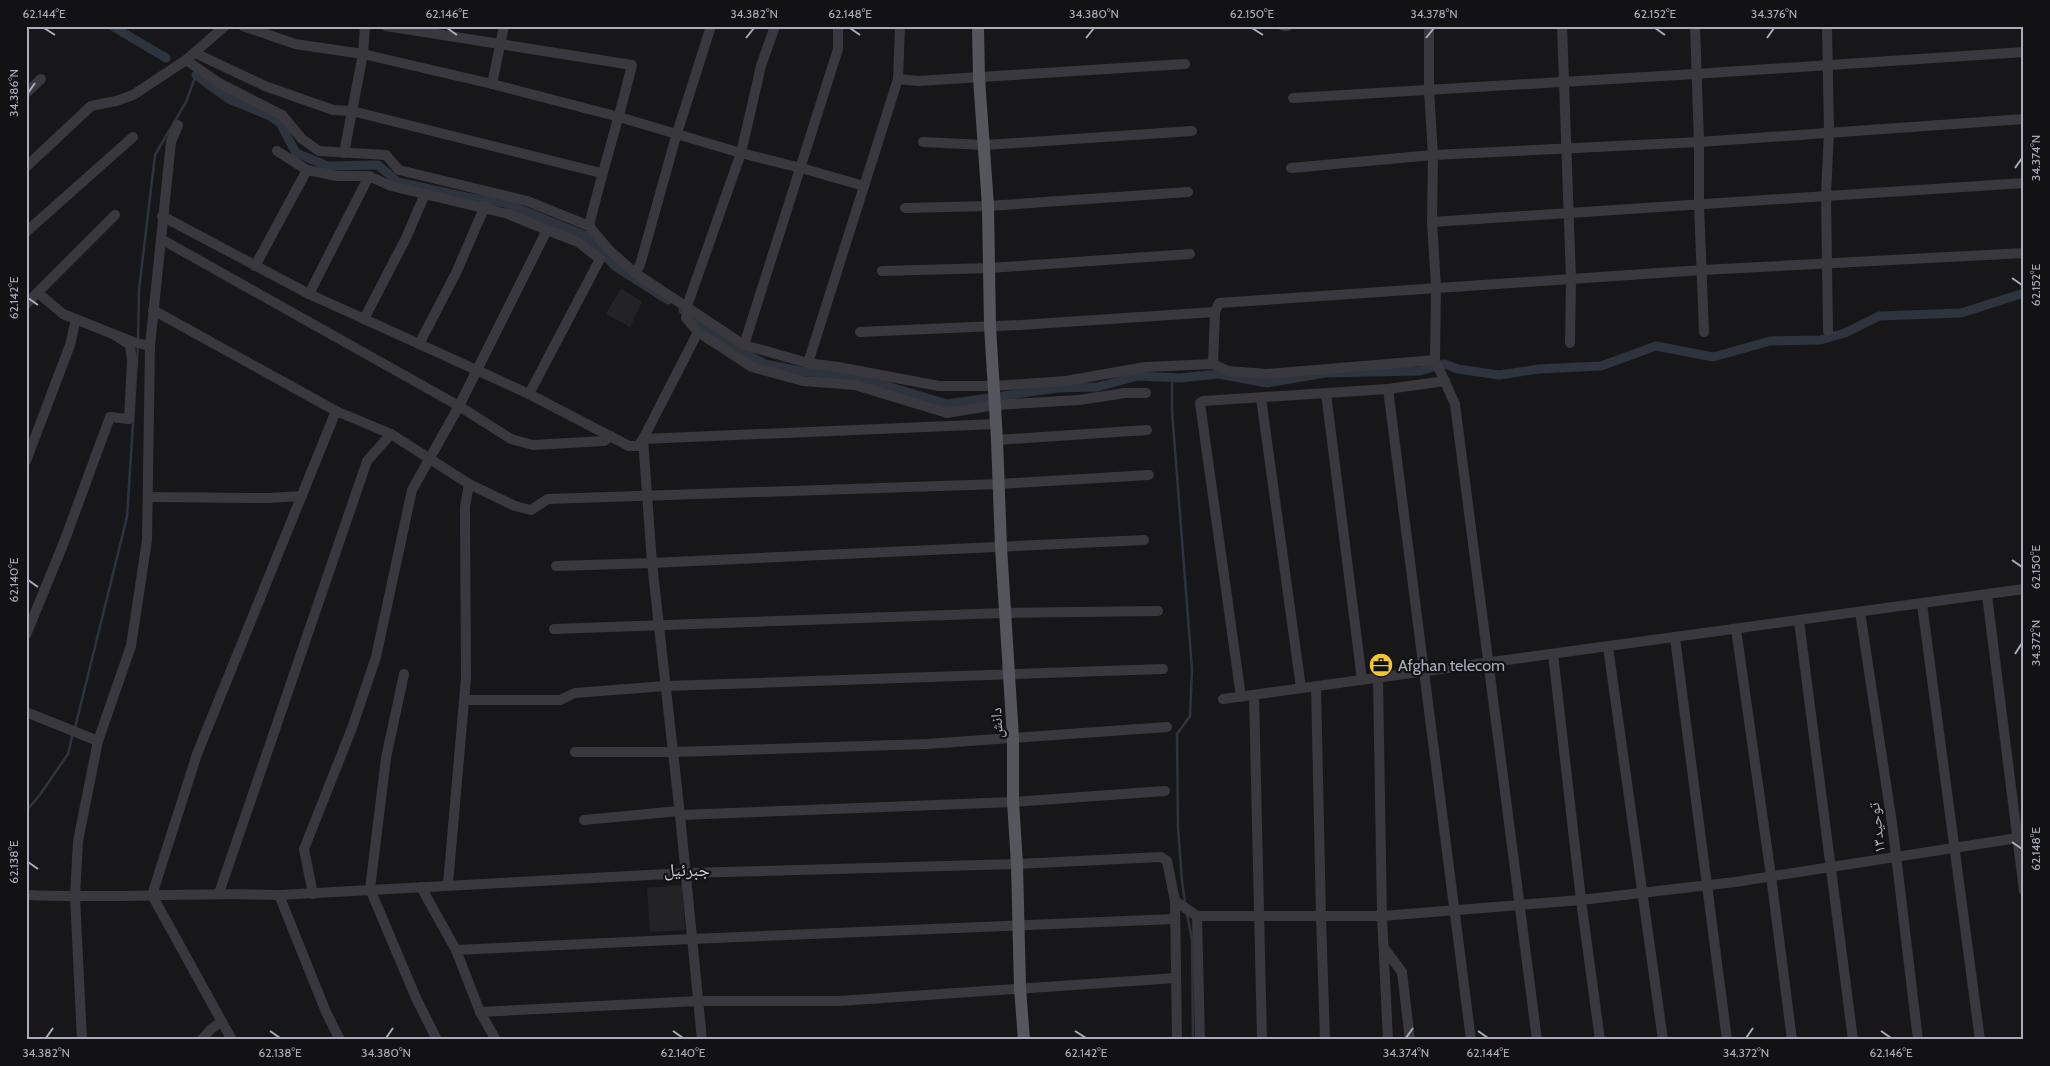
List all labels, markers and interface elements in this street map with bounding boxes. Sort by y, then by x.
text: 62.144°E [22,6,66,21]
text: 62.146°E [425,6,469,21]
text: 34.382°N [730,6,778,21]
text: 62.148°E [828,6,872,21]
text: 34.380°N [1069,6,1119,21]
text: 62.150°E [1230,6,1275,21]
text: 34.378°N [1410,6,1458,21]
text: 62.152°E [1634,6,1676,21]
text: 34.376°N [1751,6,1797,21]
text: 34.386°N [6,69,21,117]
text: 34.374°N [2028,135,2043,181]
text: 62.152°E [2028,264,2043,306]
text: 62.142°E [6,276,21,319]
text: 62.150°E [2028,544,2043,589]
text: 62.140°E [6,557,21,602]
text: 34.372°N [2028,620,2043,666]
office icon: Afghan telecom [1368,652,1394,678]
place label: Afghan telecom [1398,656,1505,675]
street label: دانش [986,707,1008,739]
street label: توحید۱۳ [1864,801,1889,854]
text: 62.148°E [2028,827,2043,871]
text: 62.138°E [6,840,21,884]
district label: جبرئیل [664,859,710,881]
text: 34.382°N [22,1045,70,1060]
text: 62.138°E [258,1045,302,1060]
text: 34.380°N [361,1045,411,1060]
text: 62.140°E [661,1045,706,1060]
text: 62.142°E [1065,1045,1108,1060]
text: 34.374°N [1383,1045,1429,1060]
text: 62.144°E [1466,1045,1510,1060]
text: 34.372°N [1723,1045,1769,1060]
text: 62.146°E [1869,1045,1913,1060]

